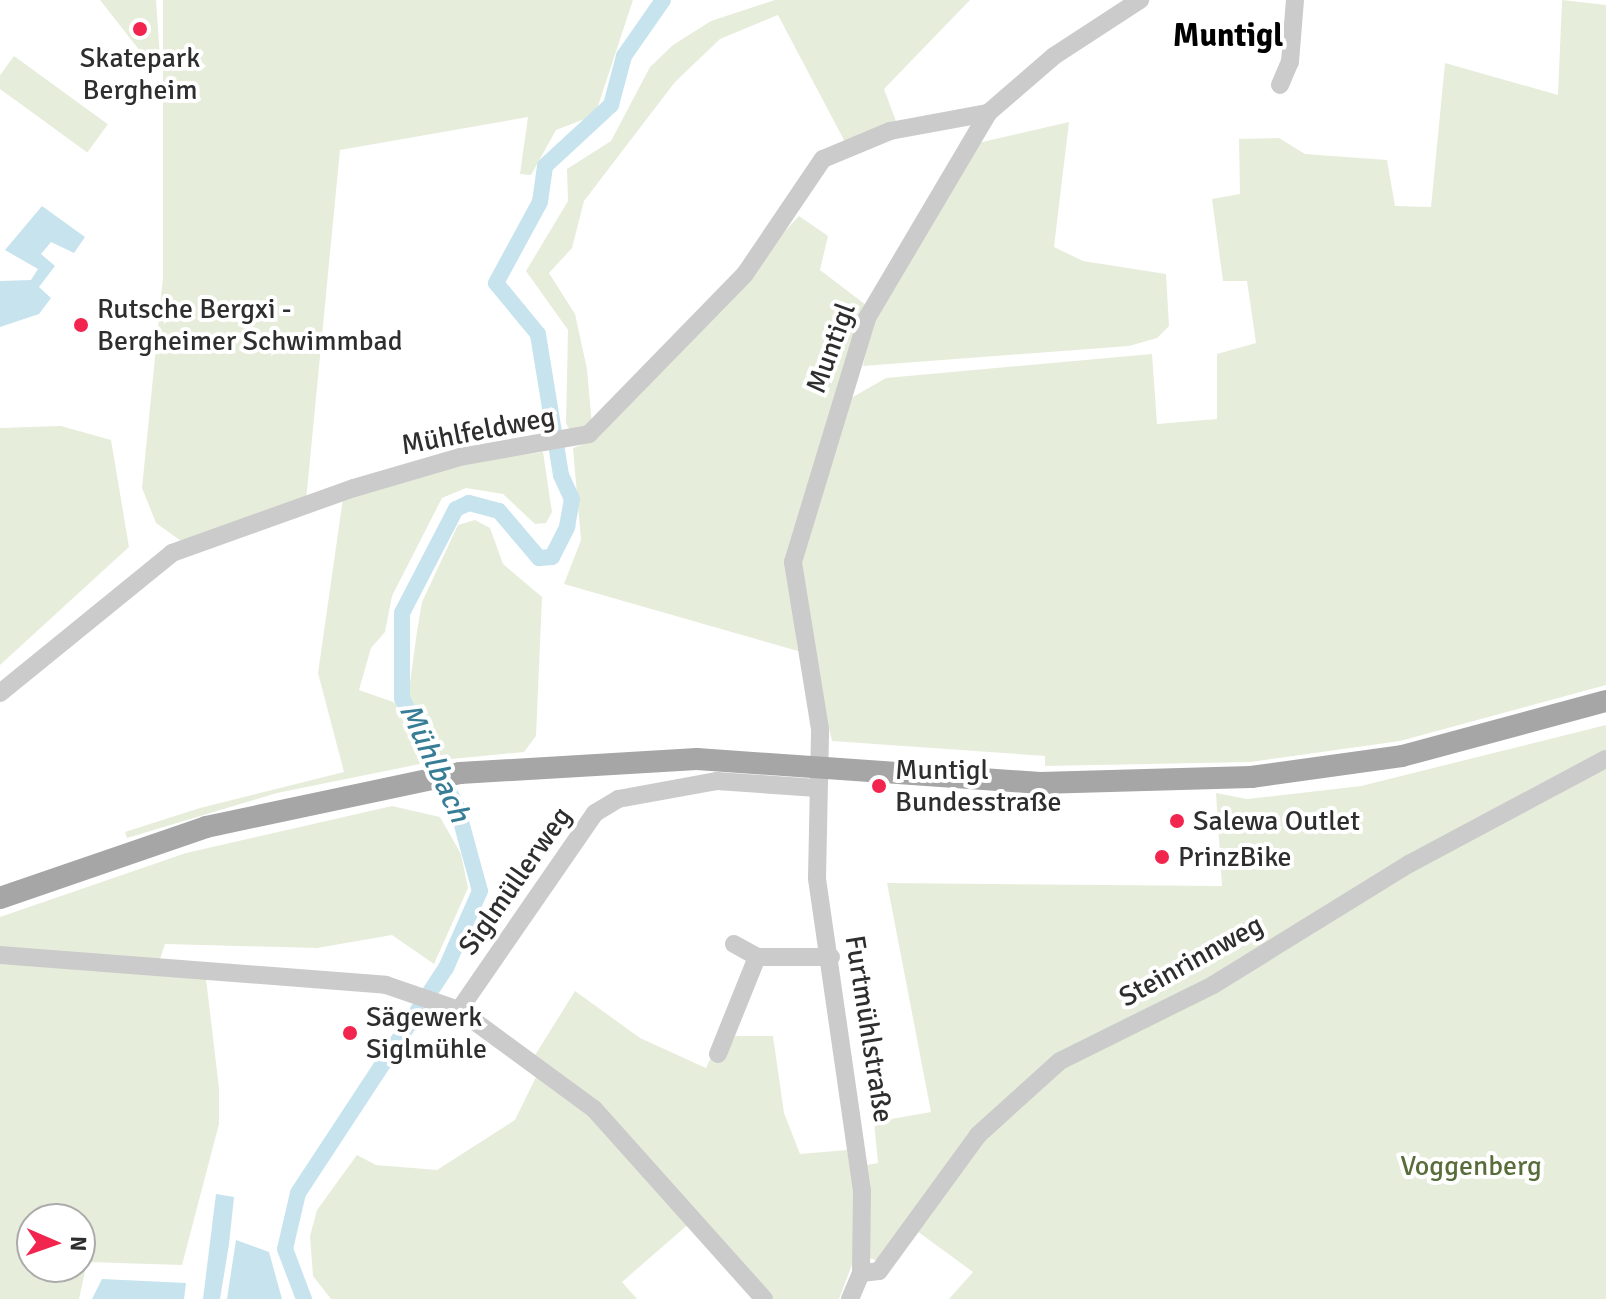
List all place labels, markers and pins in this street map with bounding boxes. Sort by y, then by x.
marker: Skatepark Bergheim [131,20,149,38]
place label: Skatepark Bergheim [80,41,200,107]
place label: Rutsche Bergxi - Bergheimer Schwimmbad [97,292,403,358]
marker: Rutsche Bergxi - Bergheimer Schwimmbad [72,316,90,334]
place label: Muntigl Bundesstraße [895,753,1062,819]
marker: Muntigl Bundesstraße [870,777,888,795]
place label: Salewa Outlet [1193,804,1360,838]
marker: Salewa Outlet [1168,812,1186,830]
place label: PrinzBike [1178,840,1292,874]
marker: PrinzBike [1153,848,1171,866]
place label: Sägewerk Siglmühle [366,1000,487,1066]
marker: Sägewerk Siglmühle [341,1024,359,1042]

